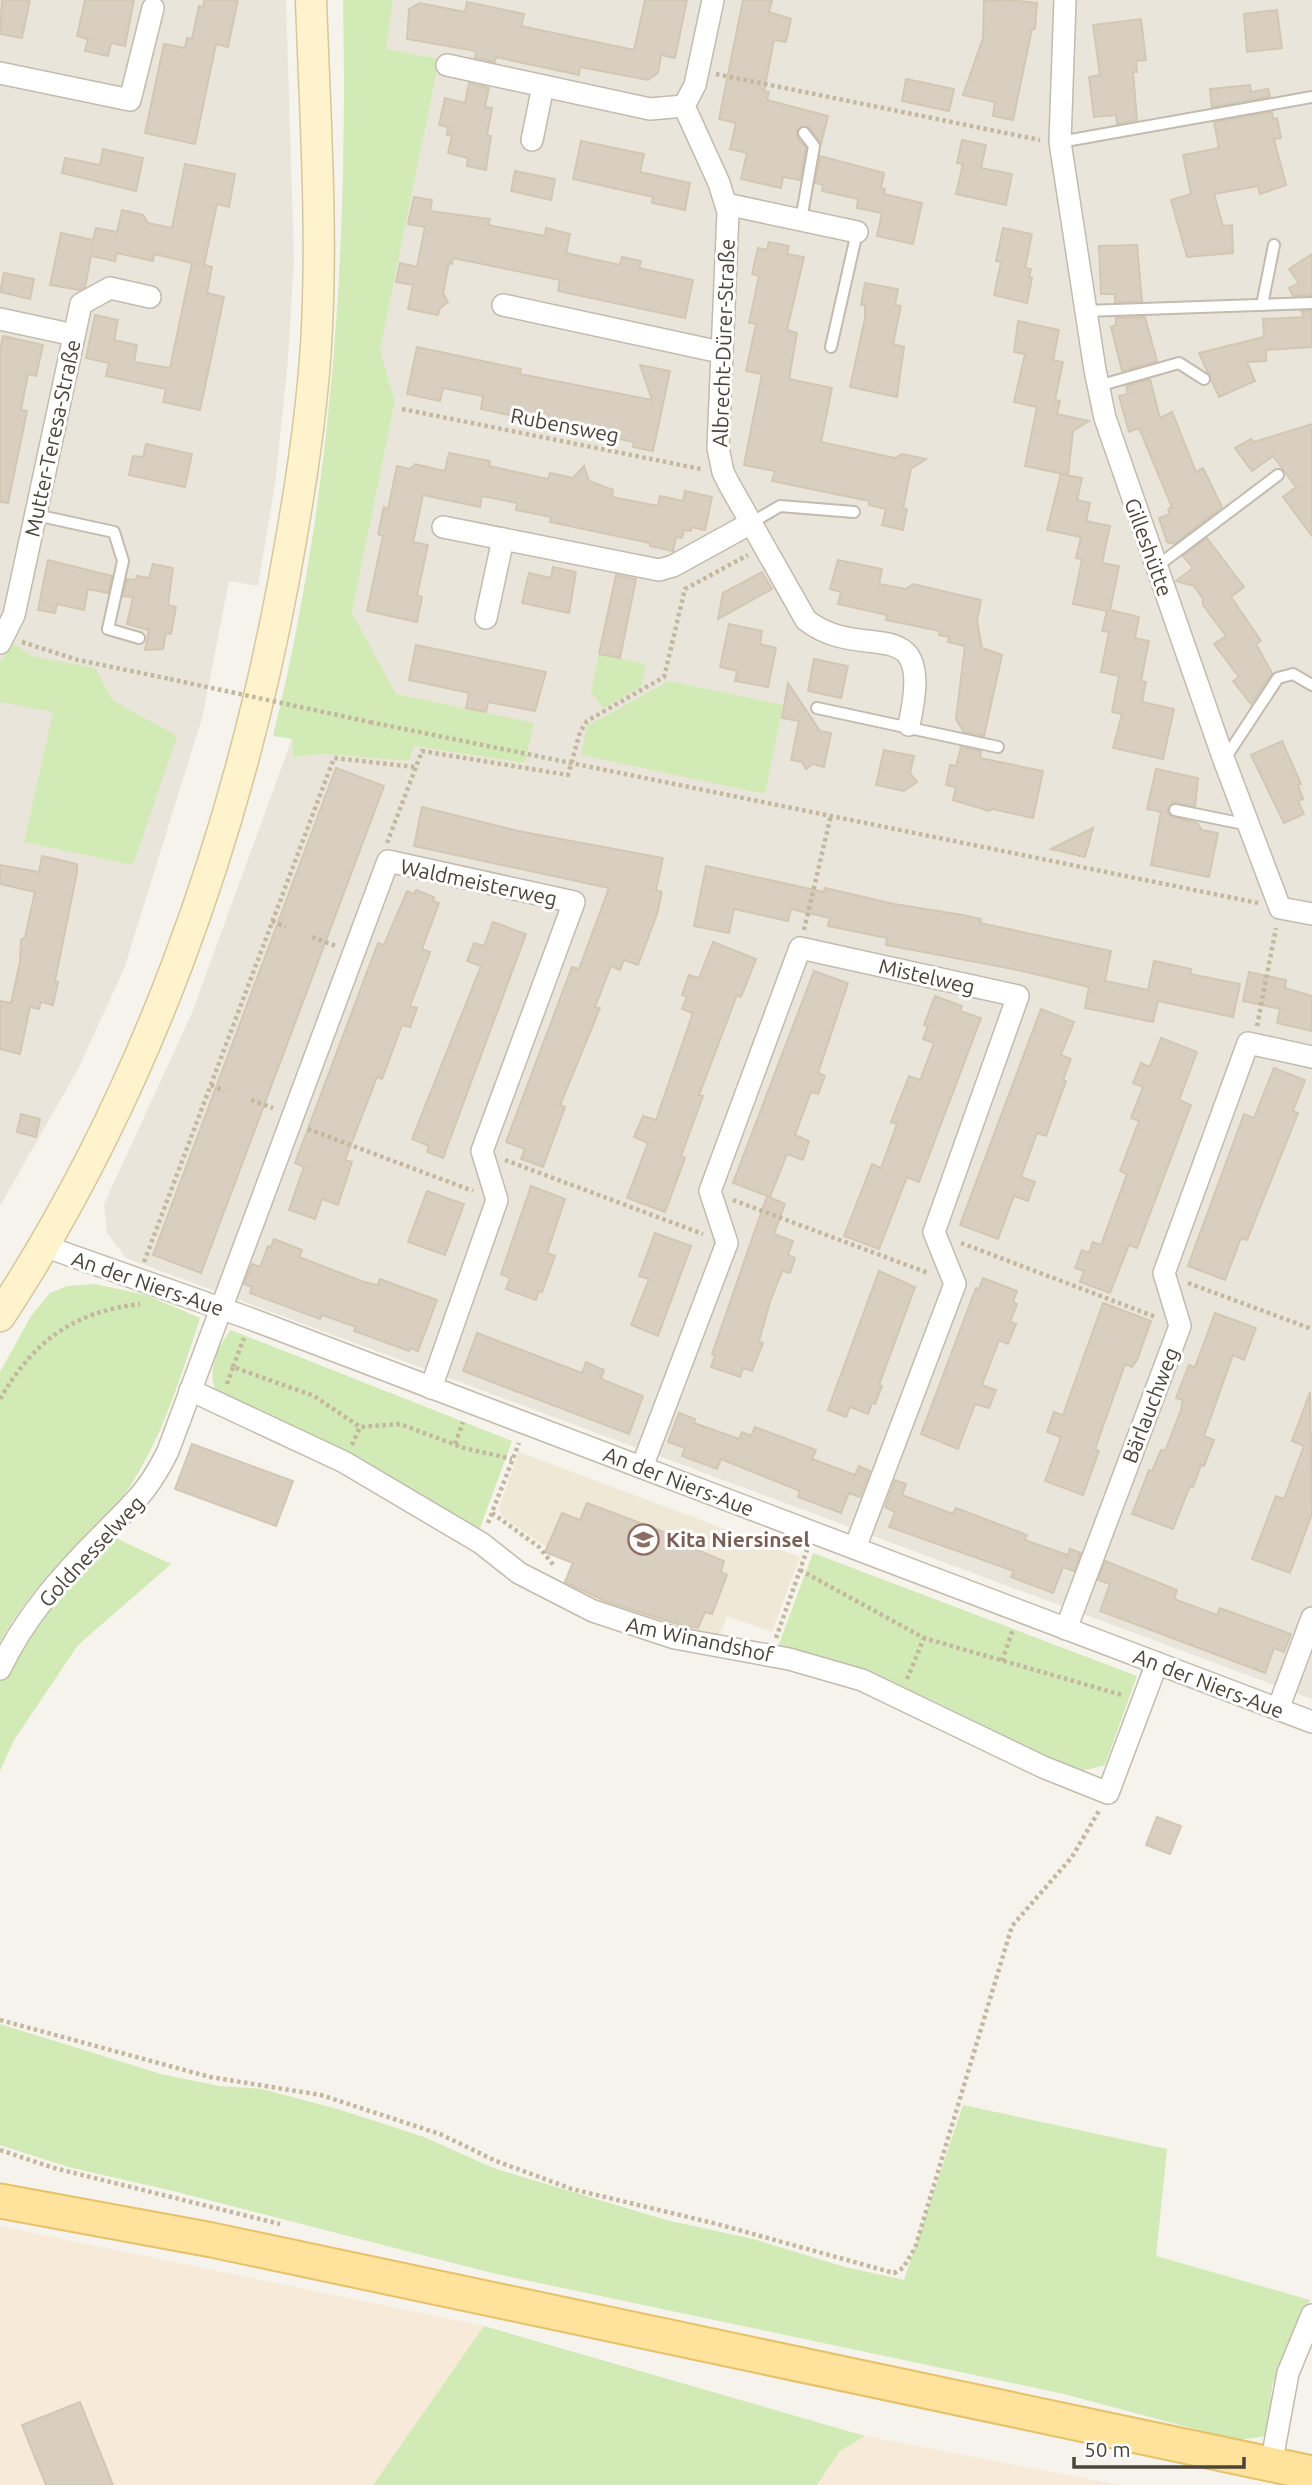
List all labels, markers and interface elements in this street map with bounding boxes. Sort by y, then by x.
street label: Albrecht-Dürer-Straße [707,238,739,448]
street label: Mutter-Teresa-Straße [19,337,85,539]
street label: Rubensweg [509,403,621,447]
street label: Gilleshütte [1120,495,1178,599]
street label: Waldmeisterweg [398,854,560,910]
street label: Mistelweg [877,953,977,999]
street label: An der Niers-Aue [69,1246,227,1320]
street label: Bärlauchweg [1117,1344,1183,1466]
street label: An der Niers-Aue [600,1441,758,1521]
street label: Goldnesselweg [34,1491,148,1611]
school or university icon: Kita Niersinsel [626,1522,660,1556]
place label: Kita Niersinsel [666,1527,810,1551]
street label: Am Winandshof [624,1612,777,1667]
street label: An der Niers-Aue [1130,1643,1288,1723]
scale bar [1074,2426,1244,2470]
text: 50 m [1084,2437,1131,2461]

